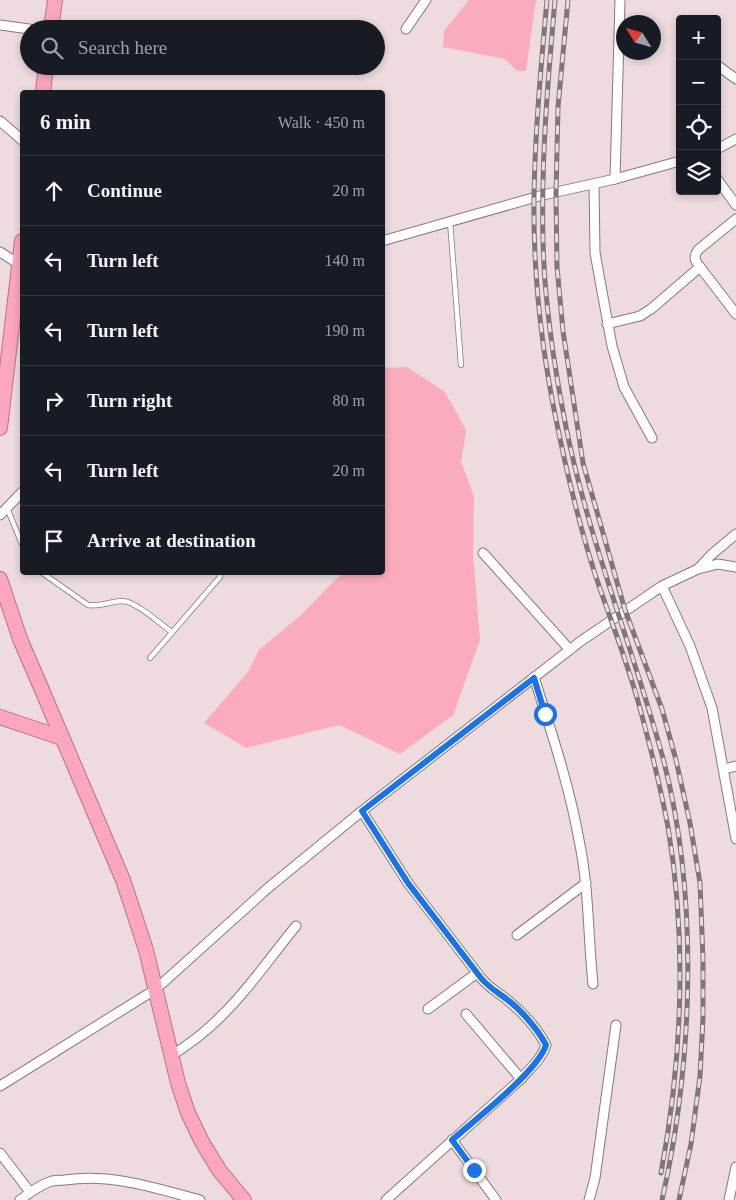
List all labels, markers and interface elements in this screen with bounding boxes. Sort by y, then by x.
north arrow [616,15,661,60]
map controls [676,15,721,195]
button: + [676,15,721,60]
search box [20,20,385,75]
icon: search [38,34,66,62]
text: Search here [78,37,167,58]
button: − [676,60,721,105]
button: locate [676,105,721,150]
text: 6 min [40,110,91,134]
text: Walk · 450 m [278,114,365,131]
button: layers [676,150,721,195]
icon: ahead [40,177,68,205]
text: Continue [87,180,162,201]
text: 20 m [333,182,365,199]
icon: left [40,247,68,275]
text: Turn left [87,250,159,271]
text: 140 m [325,252,365,269]
icon: left [40,317,68,345]
text: Turn left [87,320,159,341]
text: 190 m [325,322,365,339]
icon: right [40,387,68,415]
text: Turn right [87,390,172,411]
text: 80 m [333,392,365,409]
icon: left [40,457,68,485]
text: Turn left [87,460,159,481]
text: 20 m [333,462,365,479]
icon: arrive [40,527,68,555]
text: Arrive at destination [87,530,256,551]
route start [534,703,557,726]
route end [463,1159,486,1182]

